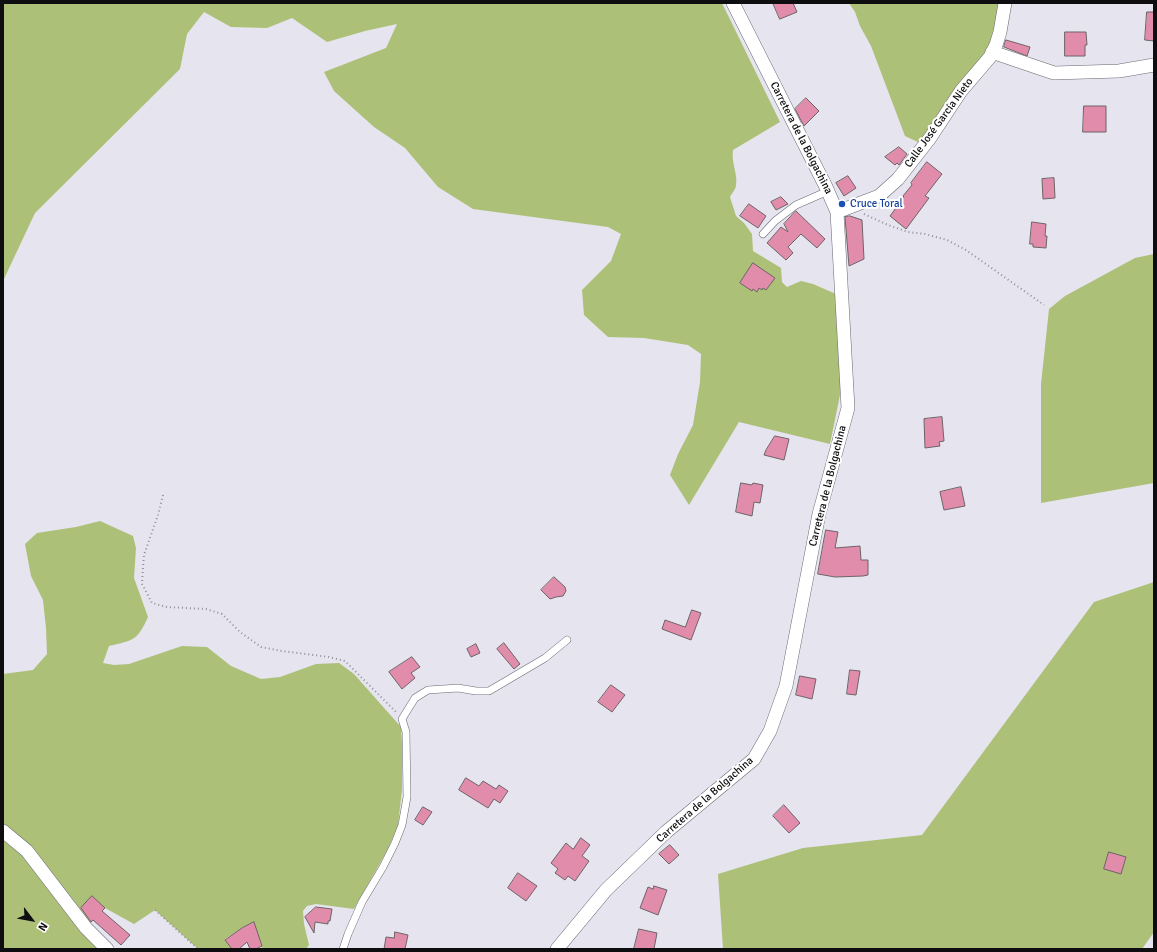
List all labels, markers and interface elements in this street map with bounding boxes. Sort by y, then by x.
street label: Calle José García Nieto [902,75,976,171]
street label: Carretera de la Bolgachina [767,80,835,196]
place label: Cruce Toral [850,197,903,211]
marker: Cruce Toral [837,199,847,209]
street label: Carretera de la Bolgachina [807,424,849,548]
street label: Carretera de la Bolgachina [654,754,756,846]
north arrow [12,900,52,940]
text: N [35,920,50,933]

